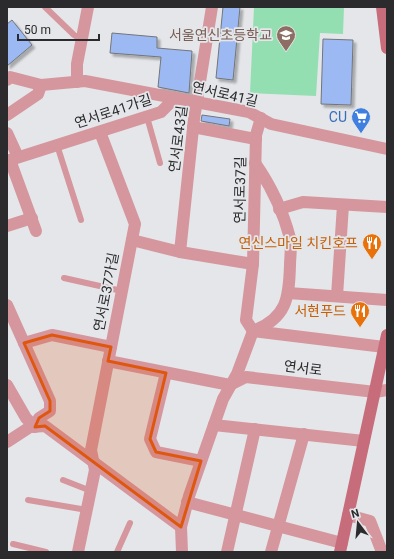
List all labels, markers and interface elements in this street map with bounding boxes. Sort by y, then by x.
scale bar [18,16,99,42]
text: 50 m [24,23,51,37]
school or university icon: 서울연신초등학교 [275,24,297,52]
place label: 서울연신초등학교 [169,27,272,43]
street label: 연서로41길 [190,79,260,109]
street label: 연서로41가길 [72,91,154,131]
street label: 연서로43길 [166,105,190,173]
supermarket icon: CU [350,106,372,134]
place label: CU [329,109,347,125]
street label: 연서로37길 [231,156,249,224]
restaurant icon: 연신스마일 치킨호프 [361,232,383,260]
place label: 연신스마일 치킨호프 [239,235,358,251]
street label: 연서로37가길 [91,251,121,333]
restaurant icon: 서현푸드 [349,300,371,328]
place label: 서현푸드 [294,303,346,319]
street label: 연서로 [283,358,323,378]
north arrow [338,503,378,543]
text: N [350,506,361,521]

